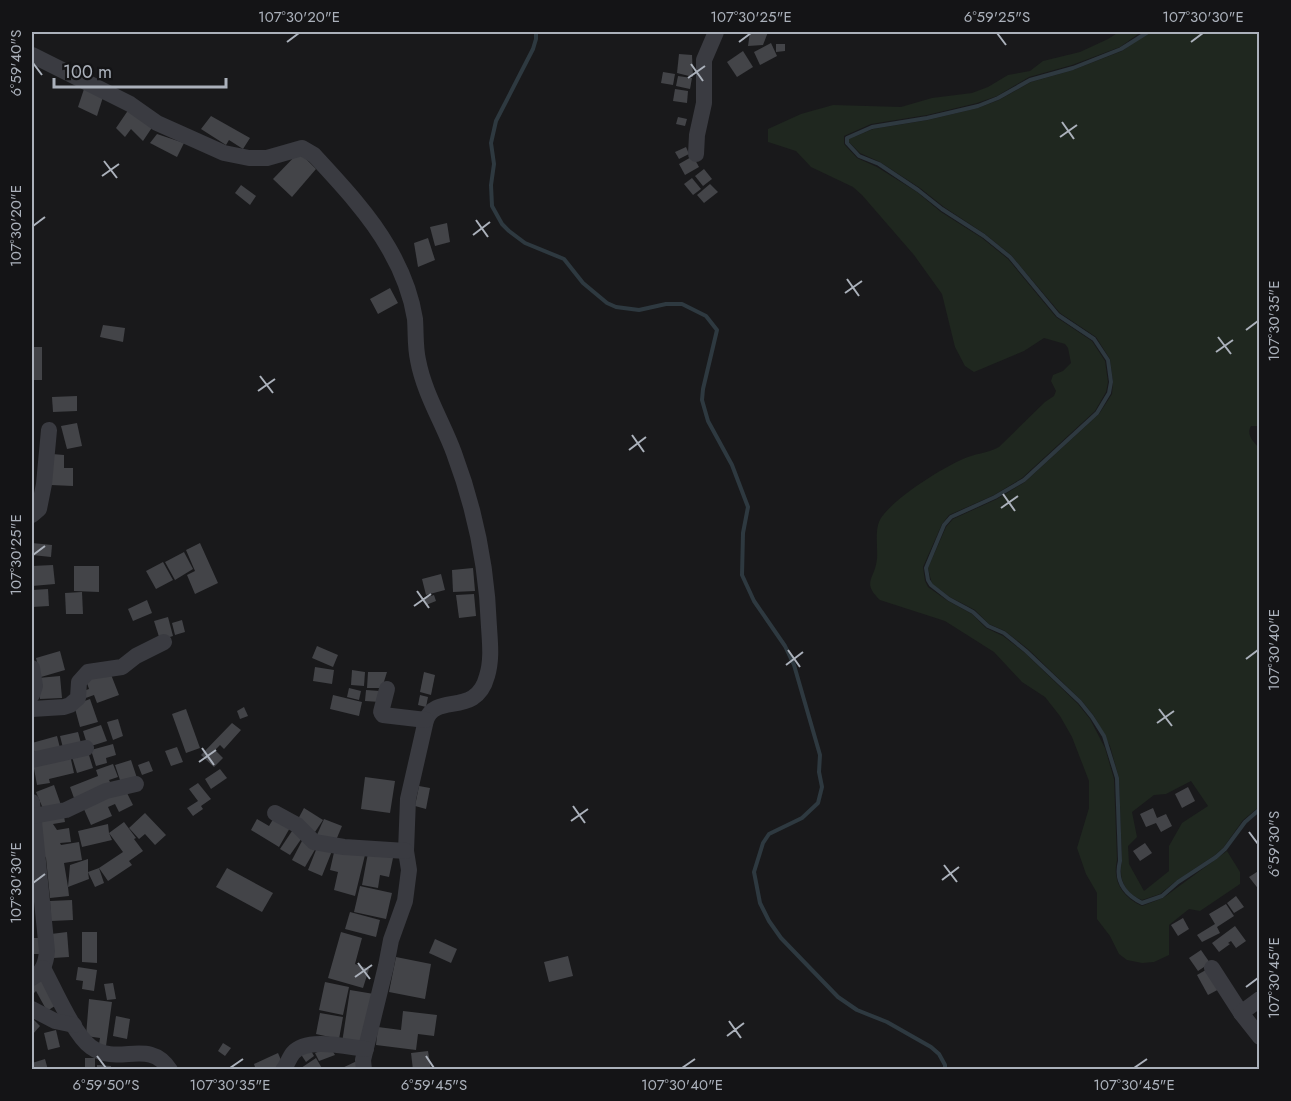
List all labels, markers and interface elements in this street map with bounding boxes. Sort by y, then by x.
text: 107°30'20"E [258,6,340,28]
text: 107°30'25"E [710,6,792,28]
text: 6°59'25"S [964,6,1030,28]
text: 107°30'30"E [1162,6,1244,28]
text: 6°59'40"S [5,29,27,97]
scale bar [54,51,226,89]
text: 100 m [63,59,112,85]
text: 107°30'20"E [5,185,27,267]
text: 107°30'35"E [1263,280,1285,362]
text: 107°30'25"E [5,514,27,596]
text: 107°30'40"E [1263,609,1285,691]
text: 6°59'30"S [1263,811,1285,877]
text: 107°30'30"E [5,842,27,924]
text: 107°30'45"E [1263,937,1285,1019]
text: 6°59'50"S [73,1074,139,1096]
text: 107°30'35"E [189,1074,271,1096]
text: 6°59'45"S [401,1074,467,1096]
text: 107°30'40"E [641,1074,723,1096]
text: 107°30'45"E [1093,1074,1175,1096]

